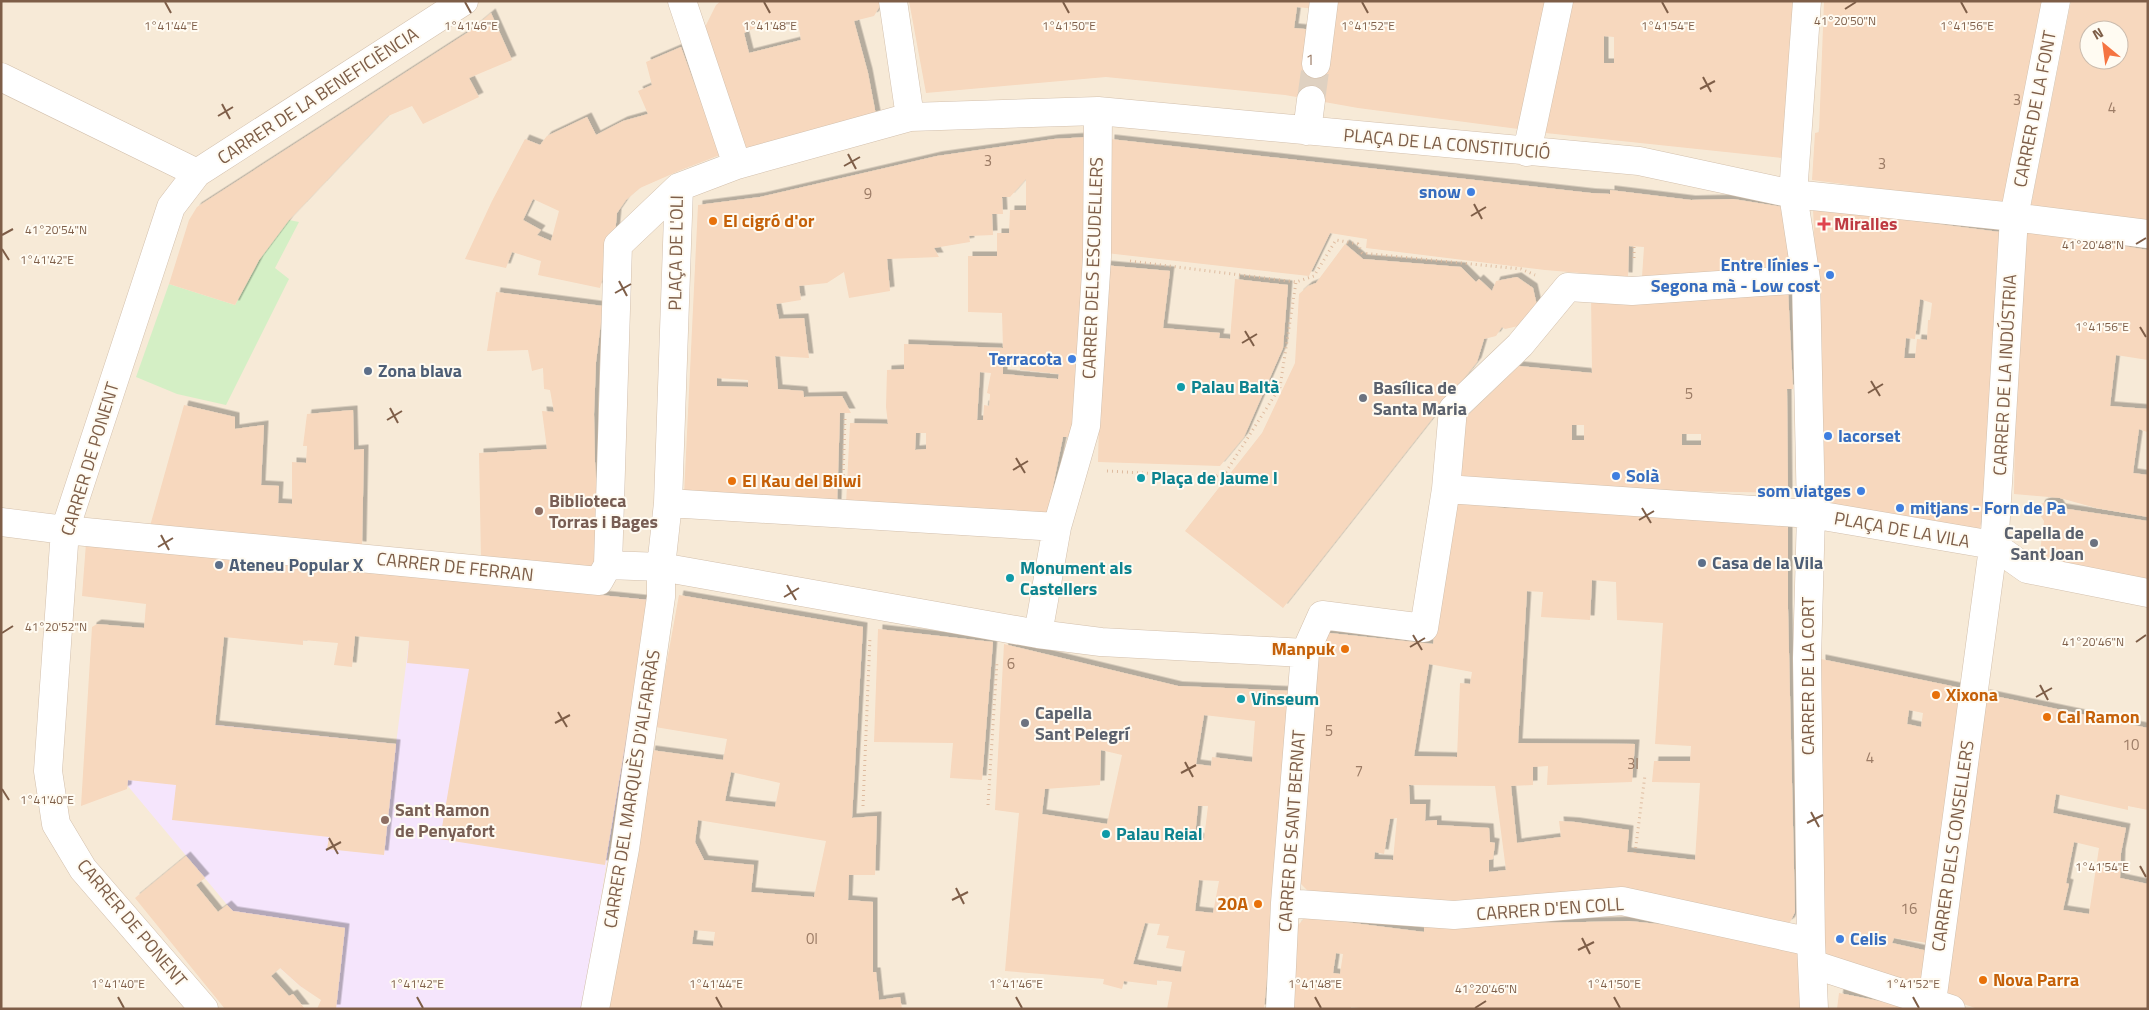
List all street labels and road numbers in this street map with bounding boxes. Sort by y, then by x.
street label: CARRER DE LA BENEFICIÈNCIA [212,20,424,171]
street label: CARRER DE LA FONT [2006,28,2063,190]
street label: PLAÇA DE LA CONSTITUCIÓ [1342,121,1552,166]
street label: CARRER DELS ESCUDELLERS [1075,156,1110,380]
street label: PLAÇA DE L'OLI [661,195,690,311]
street label: CARRER DE LA INDÚSTRIA [1986,273,2023,476]
street label: CARRER DE PONENT [53,378,126,539]
street label: PLAÇA DE LA VILA [1832,504,1972,555]
street label: CARRER DE FERRAN [375,545,535,588]
street label: CARRER DE LA CORT [1794,596,1821,755]
street label: CARRER DEL MARQUÈS D'ALFARRÀS [596,648,667,930]
street label: CARRER DE SANT BERNAT [1271,728,1312,933]
street label: CARRER DELS CONSELLERS [1924,739,1981,953]
street label: CARRER DE PONENT [71,853,194,993]
street label: CARRER D'EN COLL [1475,890,1625,927]

